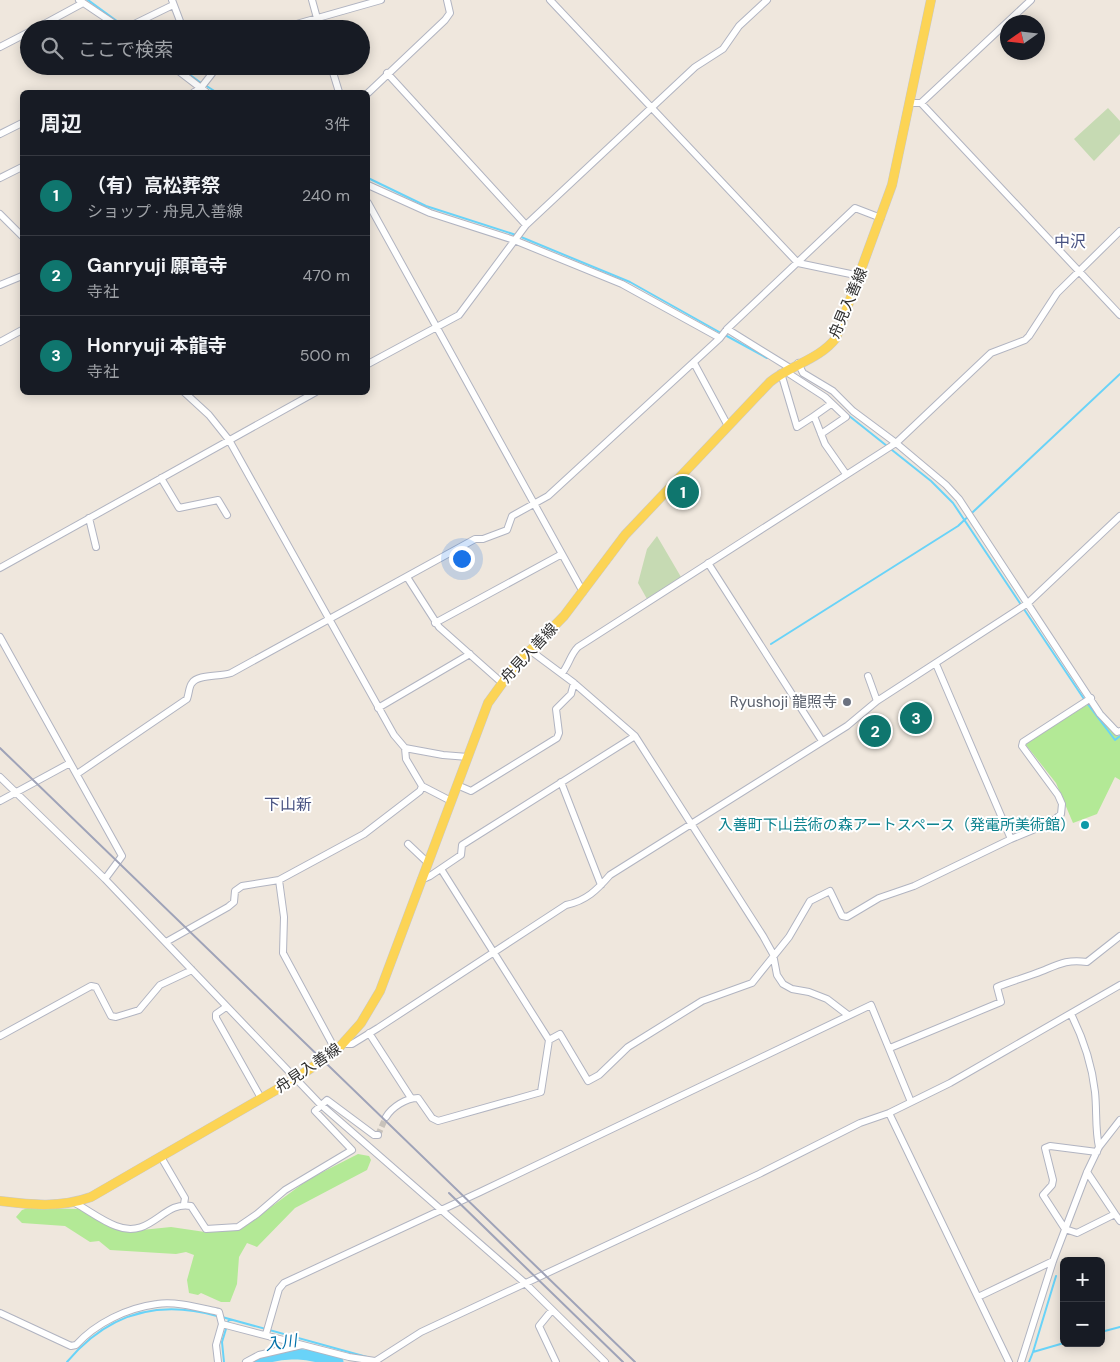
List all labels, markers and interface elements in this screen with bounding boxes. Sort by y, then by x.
north arrow [1000,15,1045,60]
search box [20,20,370,75]
icon: search [38,34,66,62]
text: ここで検索 [78,37,173,62]
text: 周辺 [40,110,82,138]
text: 3件 [325,114,350,135]
text: （有）高松葬祭 [87,173,220,198]
text: 1 [53,185,59,206]
text: 240 m [302,185,350,206]
text: ショップ · 舟見入善線 [87,201,243,222]
district label: 中沢 [1054,231,1086,252]
text: Ganryuji 願竜寺 [87,253,227,278]
text: 2 [51,265,61,286]
text: 470 m [303,265,350,286]
street label: 舟見入善線 [824,265,872,341]
text: 寺社 [87,281,119,302]
text: Honryuji 本龍寺 [87,333,227,358]
text: 3 [51,345,61,366]
text: 500 m [300,345,350,366]
text: 寺社 [87,361,119,382]
pin: 1 [667,473,699,511]
your location [449,546,475,572]
street label: 舟見入善線 [496,619,562,687]
place label: Ryushoji 龍照寺 [730,692,837,712]
marker: Ryushoji 龍照寺 [841,696,853,708]
pin: 3 [900,699,932,737]
pin: 2 [859,712,891,750]
district label: 下山新 [264,794,312,815]
place label: 入善町下山芸術の森アートスペース（発電所美術館） [718,815,1075,835]
marker: 入善町下山芸術の森アートスペース（発電所美術館） [1079,819,1091,831]
street label: 舟見入善線 [271,1039,345,1097]
map controls [1060,1257,1105,1347]
button: + [1060,1257,1105,1302]
button: − [1060,1302,1105,1347]
water label: 入川 [264,1330,300,1355]

